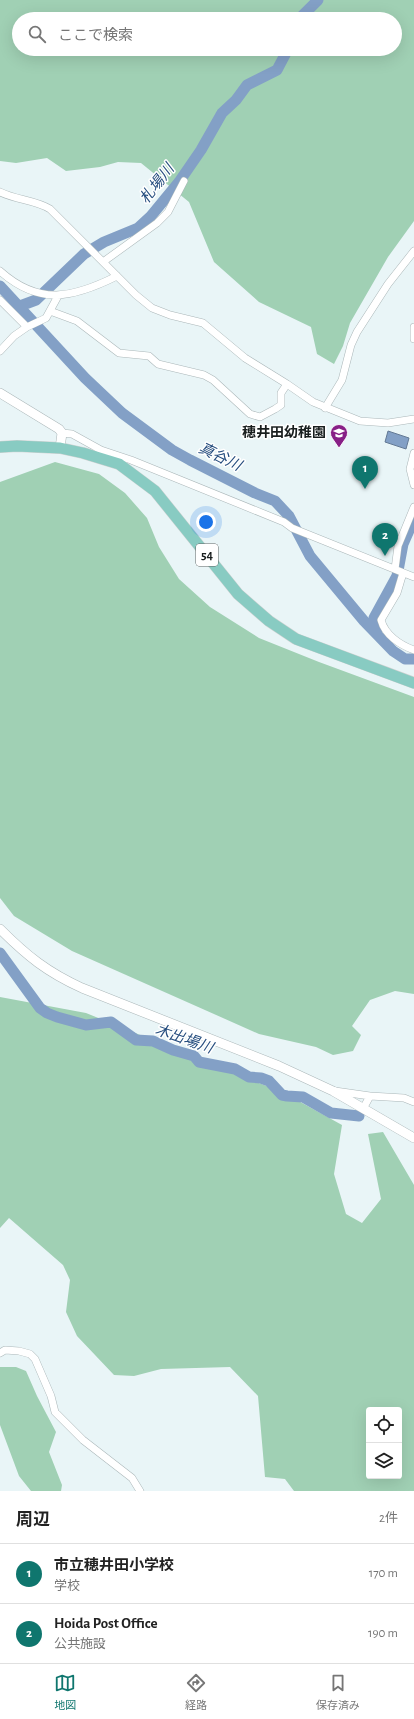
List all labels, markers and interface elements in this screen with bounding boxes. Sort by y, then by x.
search box [12,12,402,56]
icon: search [26,23,48,45]
text: ここで検索 [58,28,133,43]
water label: 札場川 [136,159,178,206]
school or university icon: 穂井田幼稚園 [329,423,349,448]
place label: 穂井田幼稚園 [242,424,326,440]
water label: 真谷川 [196,439,246,474]
pin: 1 [352,456,378,489]
your location [196,512,216,532]
pin: 2 [372,523,398,556]
road number: 54 [196,544,218,566]
water label: 木出場川 [153,1021,217,1057]
map controls [366,1407,402,1479]
button: locate [366,1407,402,1443]
button: layers [366,1443,402,1479]
text: 周辺 [16,1511,50,1528]
text: 2件 [379,1512,398,1525]
text: 市立穂井田小学校 [54,1558,174,1573]
text: 1 [27,1567,31,1580]
text: 170 m [369,1567,398,1580]
text: 学校 [54,1580,80,1593]
text: Hoida Post Office [54,1616,158,1631]
text: 2 [26,1627,32,1640]
text: 190 m [368,1627,398,1640]
text: 公共施設 [54,1638,106,1651]
tab: 地図 [54,1672,76,1712]
tab: 経路 [185,1672,207,1712]
tab: 保存済み [316,1672,360,1712]

